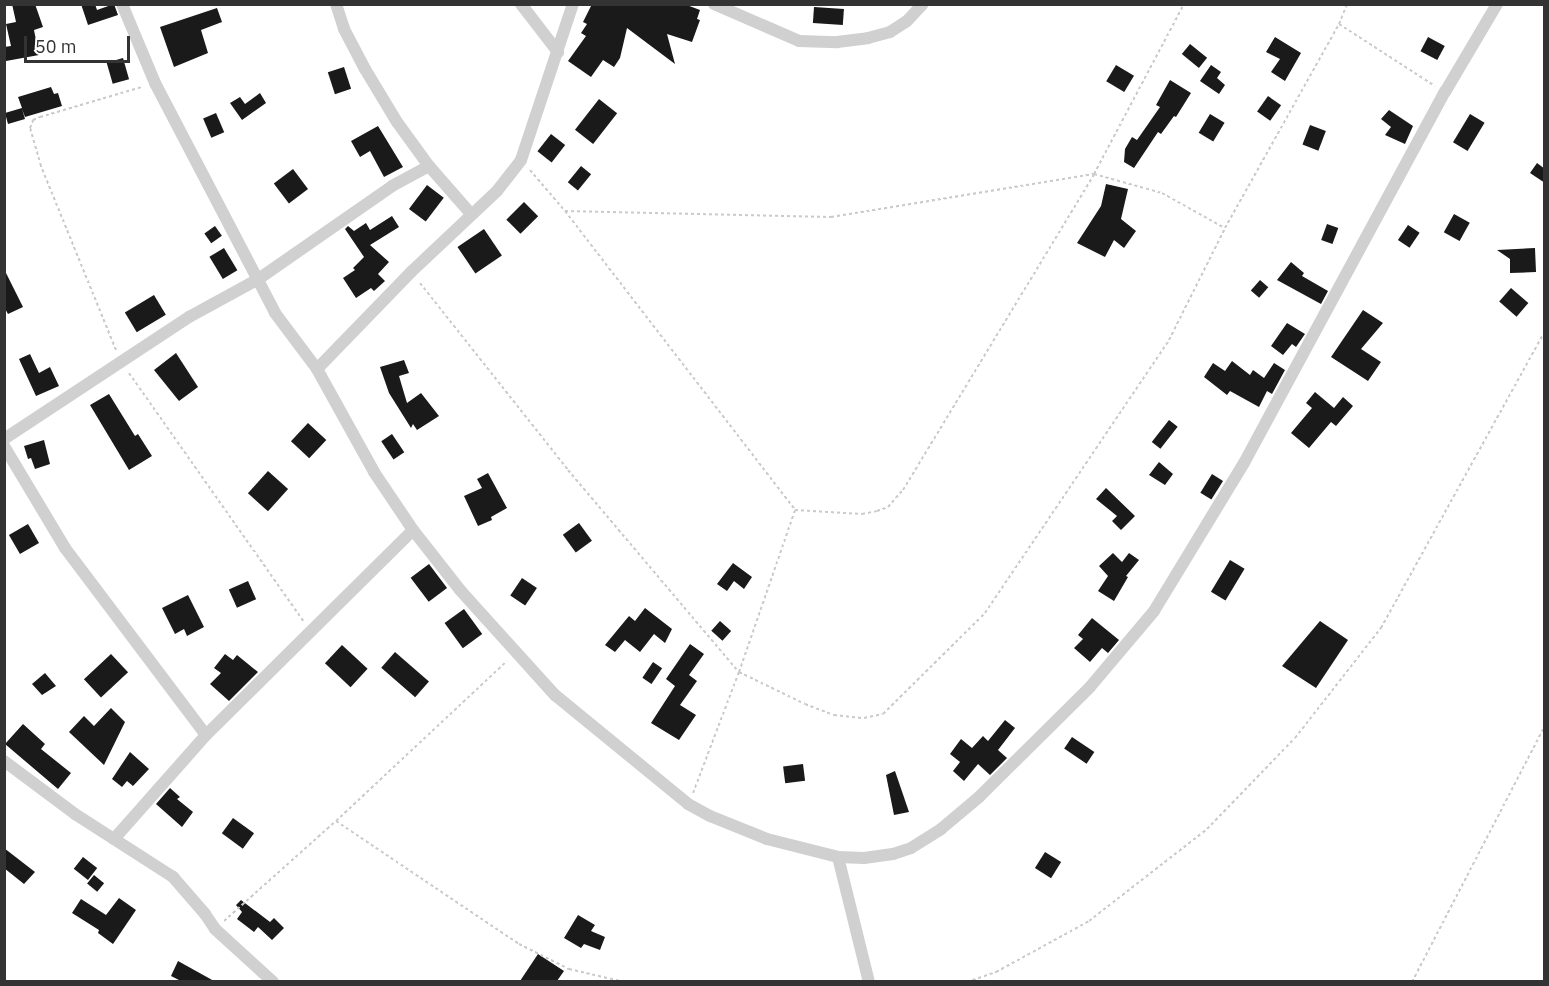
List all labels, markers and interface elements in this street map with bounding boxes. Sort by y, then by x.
scale bar [27,24,134,62]
text: 50 m [35,35,77,58]

